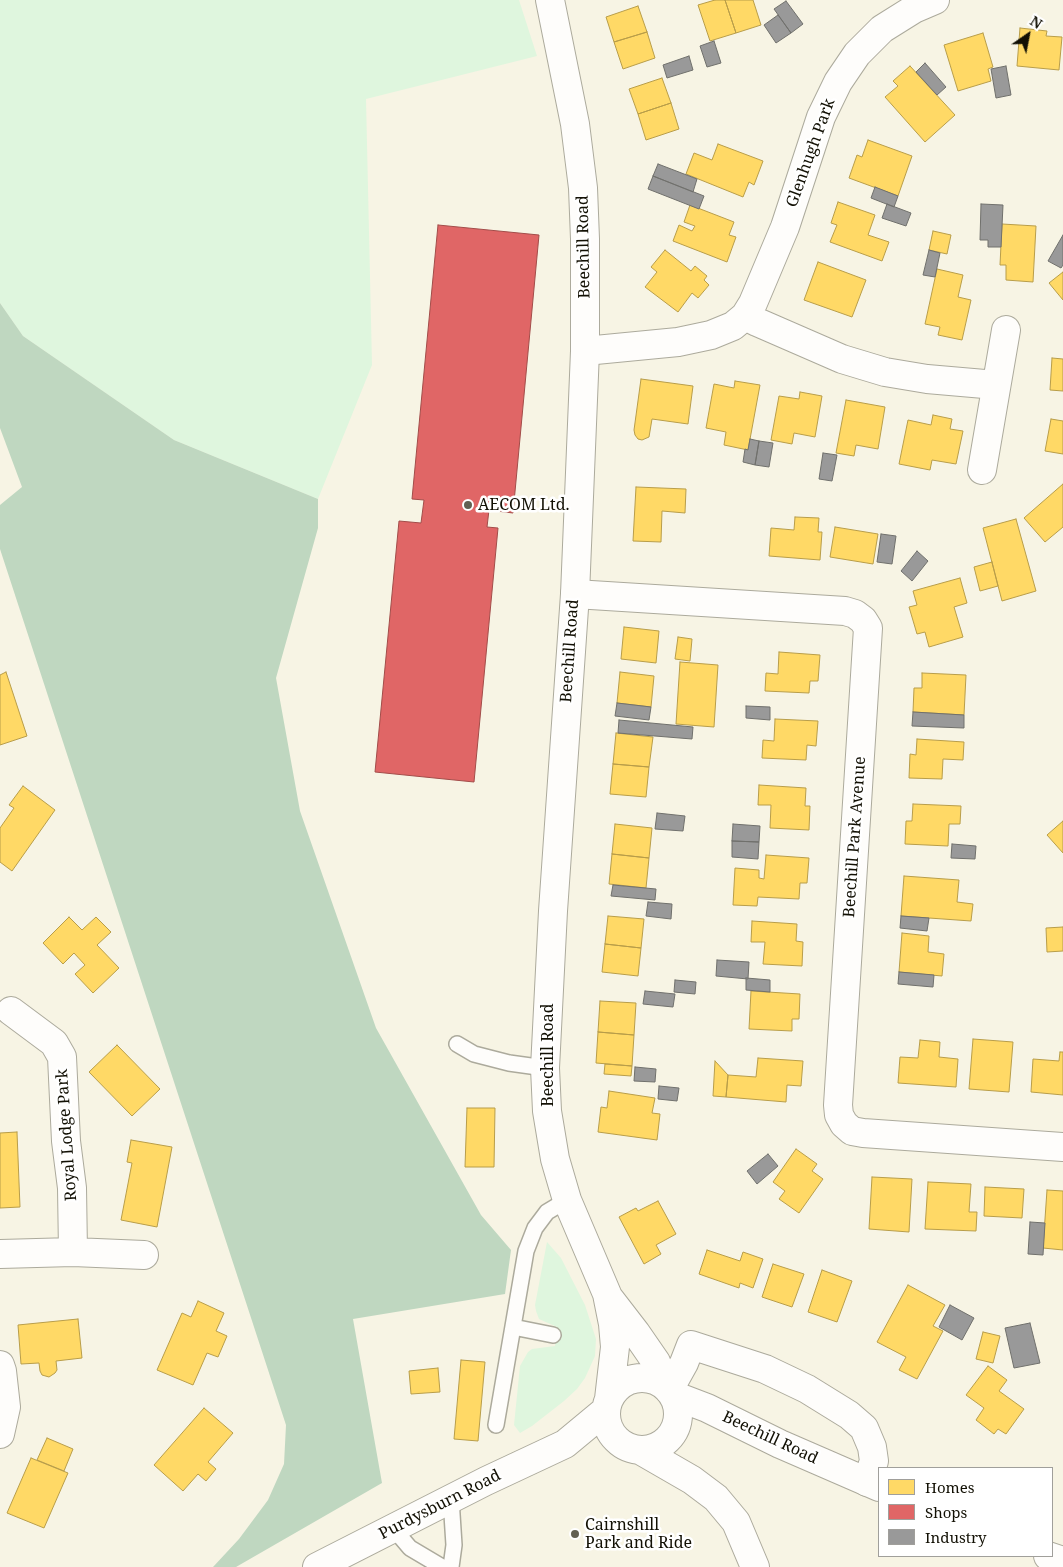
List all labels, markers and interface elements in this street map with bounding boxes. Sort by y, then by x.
north arrow [1003,10,1053,60]
text: N [1027,11,1046,33]
street label: Glenhugh Park [782,96,840,210]
street label: Beechill Road [573,195,595,299]
place label: AECOM Ltd. [478,495,570,515]
marker: AECOM Ltd. [462,499,474,511]
street label: Beechill Road [557,599,583,703]
street label: Beechill Park Avenue [840,756,870,918]
street label: Beechill Road [538,1003,558,1107]
street label: Royal Lodge Park [53,1068,81,1202]
street label: Beechill Road [719,1407,821,1469]
street label: Purdysburn Road [376,1466,504,1544]
legend [878,1467,1053,1557]
text: Homes [925,1477,975,1497]
text: Shops [925,1502,967,1522]
place label: Cairnshill Park and Ride [585,1515,692,1553]
text: Industry [925,1527,987,1547]
marker: Cairnshill Park and Ride [569,1528,581,1540]

